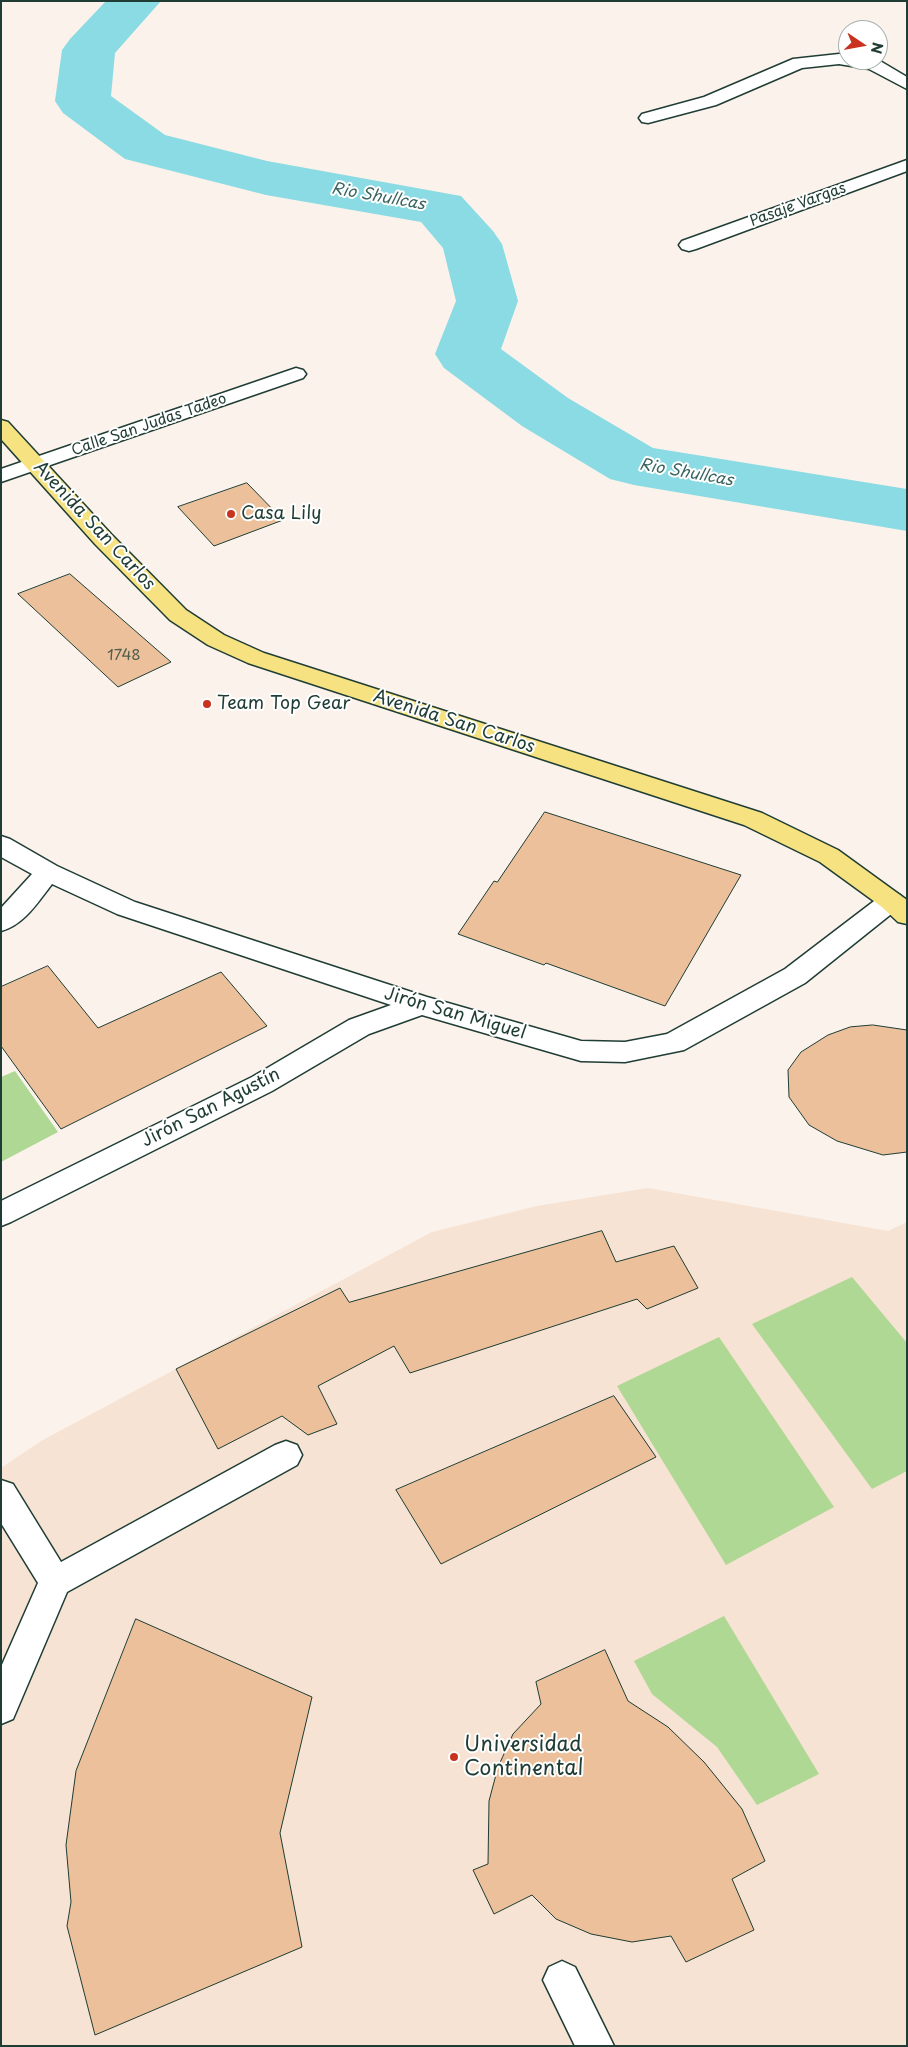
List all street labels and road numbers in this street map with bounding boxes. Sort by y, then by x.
street label: Pasaje Vargas [747,179,849,231]
street label: Calle San Judas Tadeo [69,390,229,460]
street label: Avenida San Carlos [29,457,159,595]
street label: Avenida San Carlos [371,686,537,758]
street label: Jirón San Miguel [382,983,528,1045]
street label: Jirón San Agustín [138,1064,284,1152]

